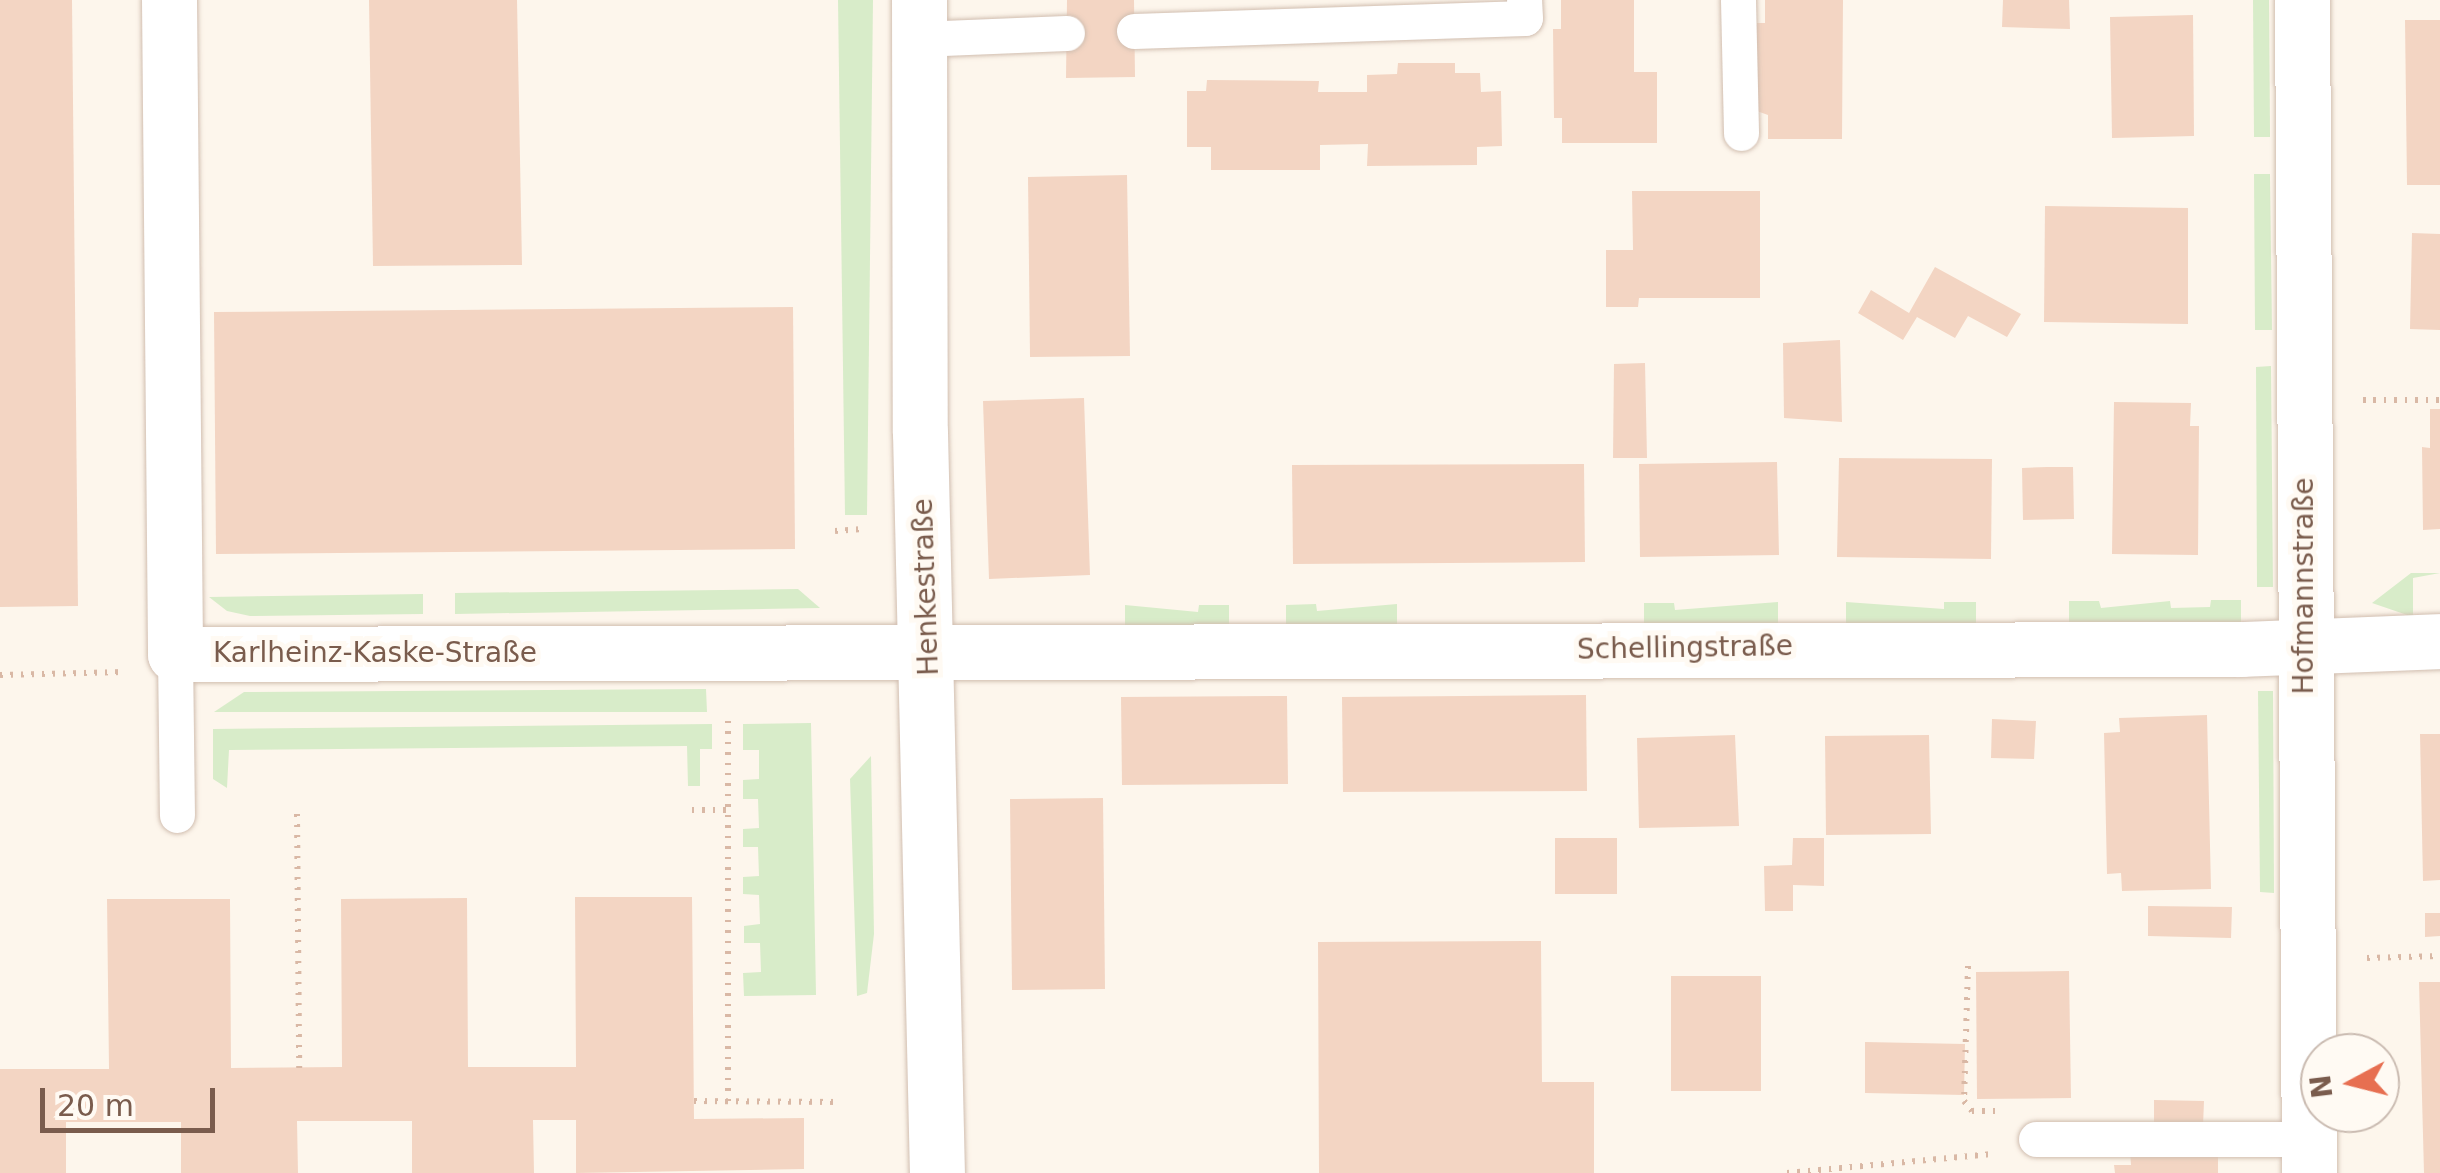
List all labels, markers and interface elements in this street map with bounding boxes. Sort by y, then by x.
street label: Hofmannstraße [2287,477,2321,695]
street label: Henkestraße [906,498,946,676]
street label: Schellingstraße [1577,629,1793,667]
street label: Karlheinz-Kaske-Straße [213,636,537,670]
north arrow [2300,1033,2400,1133]
scale bar [45,1068,220,1130]
text: N [2304,1073,2340,1100]
text: 20 m [57,1088,134,1123]

